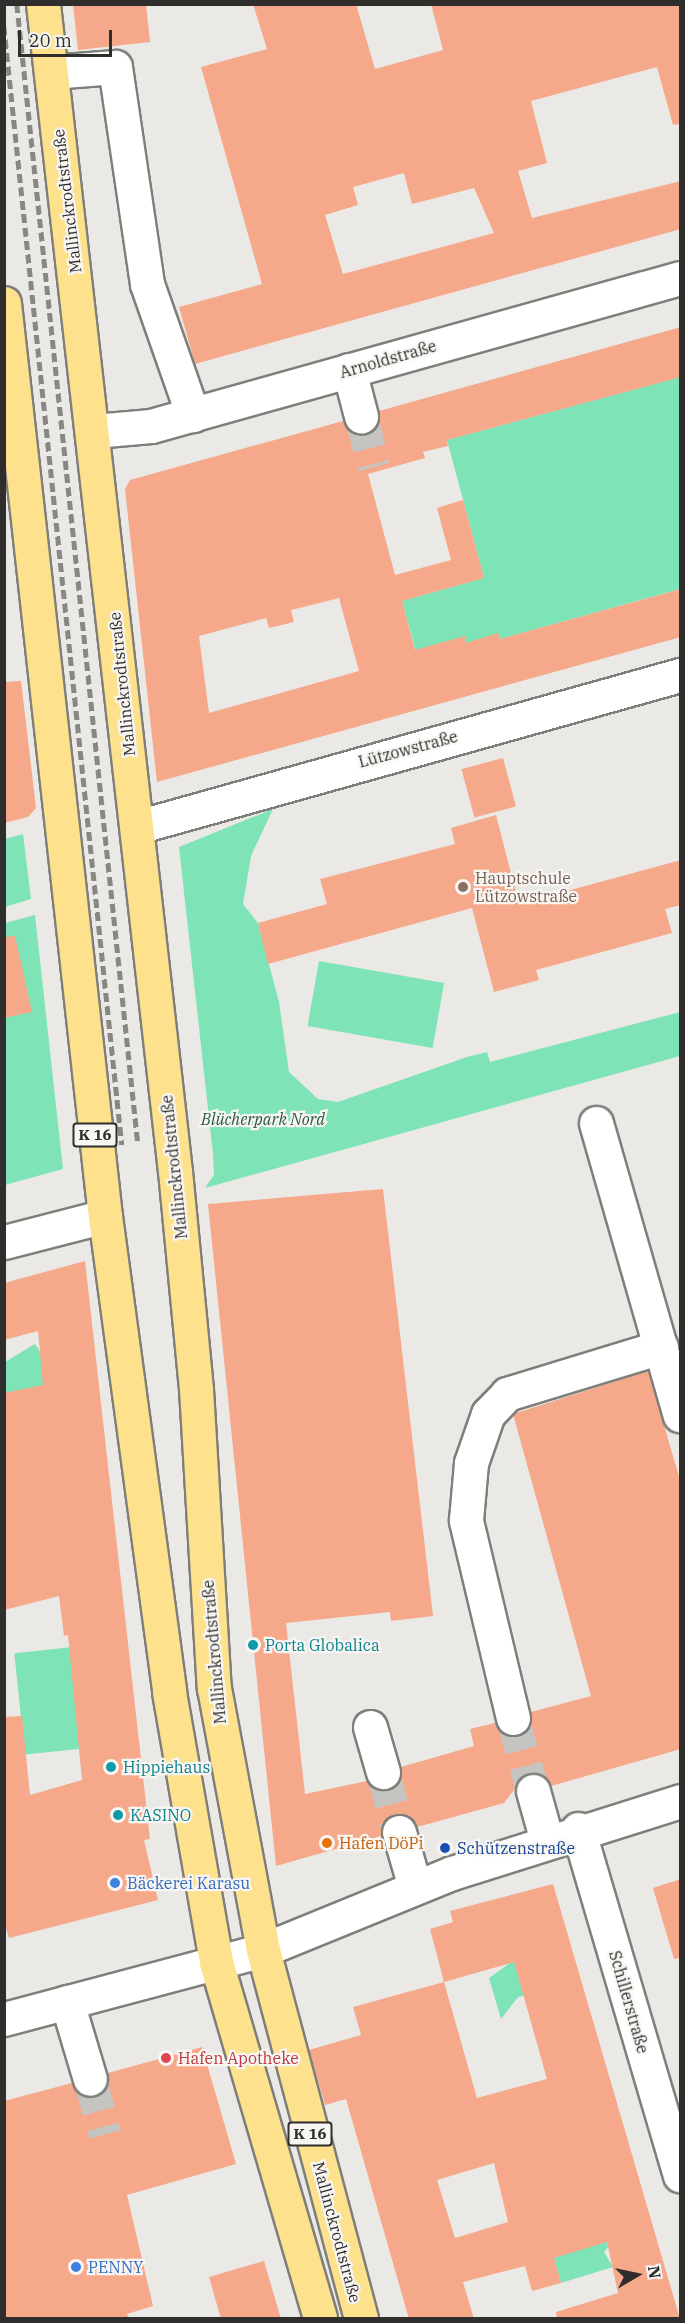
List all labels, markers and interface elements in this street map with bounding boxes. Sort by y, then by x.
scale bar [21,18,116,56]
text: 20 m [29,29,72,52]
street label: Mallinckrodtstraße [49,128,85,274]
street label: Arnoldstraße [337,336,439,382]
street label: Mallinckrodtstraße [105,611,139,757]
street label: Lützowstraße [356,727,460,771]
place label: Hauptschule Lützowstraße [475,868,577,906]
marker: Hauptschule Lützowstraße [456,880,470,894]
street label: Mallinckrodtstraße [157,1094,191,1240]
park label: Blücherpark Nord [201,1109,325,1129]
road number: K 16 [72,1123,118,1147]
street label: Mallinckrodtstraße [198,1579,230,1725]
place label: Porta Globalica [265,1635,380,1655]
marker: Porta Globalica [246,1638,260,1652]
place label: Hippiehaus [123,1757,210,1777]
marker: Hippiehaus [104,1760,118,1774]
place label: KASINO [130,1805,191,1825]
marker: KASINO [111,1808,125,1822]
place label: Hafen DöPi [339,1833,423,1853]
marker: Hafen DöPi [320,1836,334,1850]
place label: Schützenstraße [457,1838,575,1858]
marker: Schützenstraße [438,1841,452,1855]
place label: Bäckerei Karasu [127,1873,250,1893]
marker: Bäckerei Karasu [108,1876,122,1890]
street label: Schillerstraße [605,1948,653,2056]
place label: Hafen Apotheke [178,2048,299,2068]
marker: Hafen Apotheke [159,2051,173,2065]
road number: K 16 [288,2122,332,2146]
street label: Mallinckrodtstraße [309,2160,365,2304]
north arrow [607,2245,667,2305]
place label: PENNY [88,2257,143,2277]
marker: PENNY [69,2260,83,2274]
text: N [644,2264,666,2280]

